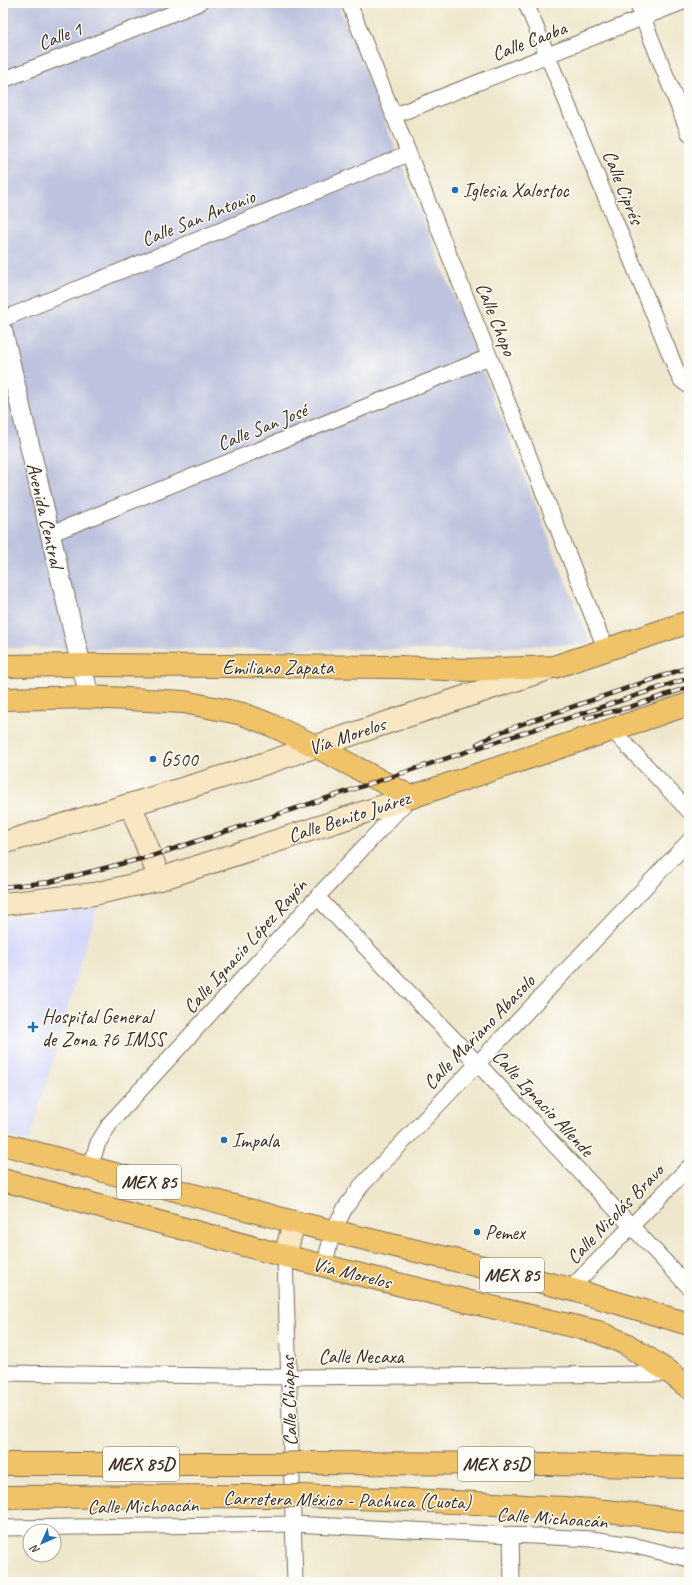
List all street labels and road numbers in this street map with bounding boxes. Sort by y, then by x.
street label: Calle Caoba [488,15,572,67]
street label: Calle 1 [34,16,87,56]
street label: Calle Ciprés [597,146,650,230]
street label: Calle San Antonio [138,184,259,252]
street label: Calle Chopo [470,279,522,360]
street label: Calle San José [213,396,314,456]
street label: Avenida Central [21,460,70,573]
street label: Emiliano Zapata [222,655,335,680]
street label: Vía Morelos [305,711,391,761]
street label: Calle Benito Juárez [285,785,415,848]
street label: Calle Ignacio López Rayón [178,872,313,1019]
street label: Calle Mariano Abasolo [418,968,541,1095]
street label: Calle Ignacio Allende [487,1044,600,1163]
street label: Calle Nicolás Bravo [561,1157,670,1269]
road number: MEX 85 [117,1165,181,1199]
street label: Vía Morelos [310,1251,396,1295]
road number: MEX 85 [480,1258,544,1292]
street label: Calle Necaxa [318,1344,406,1369]
street label: Calle Chiapas [275,1353,303,1446]
road number: MEX 85D [103,1447,179,1481]
road number: MEX 85D [458,1447,534,1481]
street label: Carretera México - Pachuca (Cuota) [223,1485,473,1515]
street label: Calle Michoacán [87,1493,200,1519]
street label: Calle Michoacán [496,1502,609,1534]

